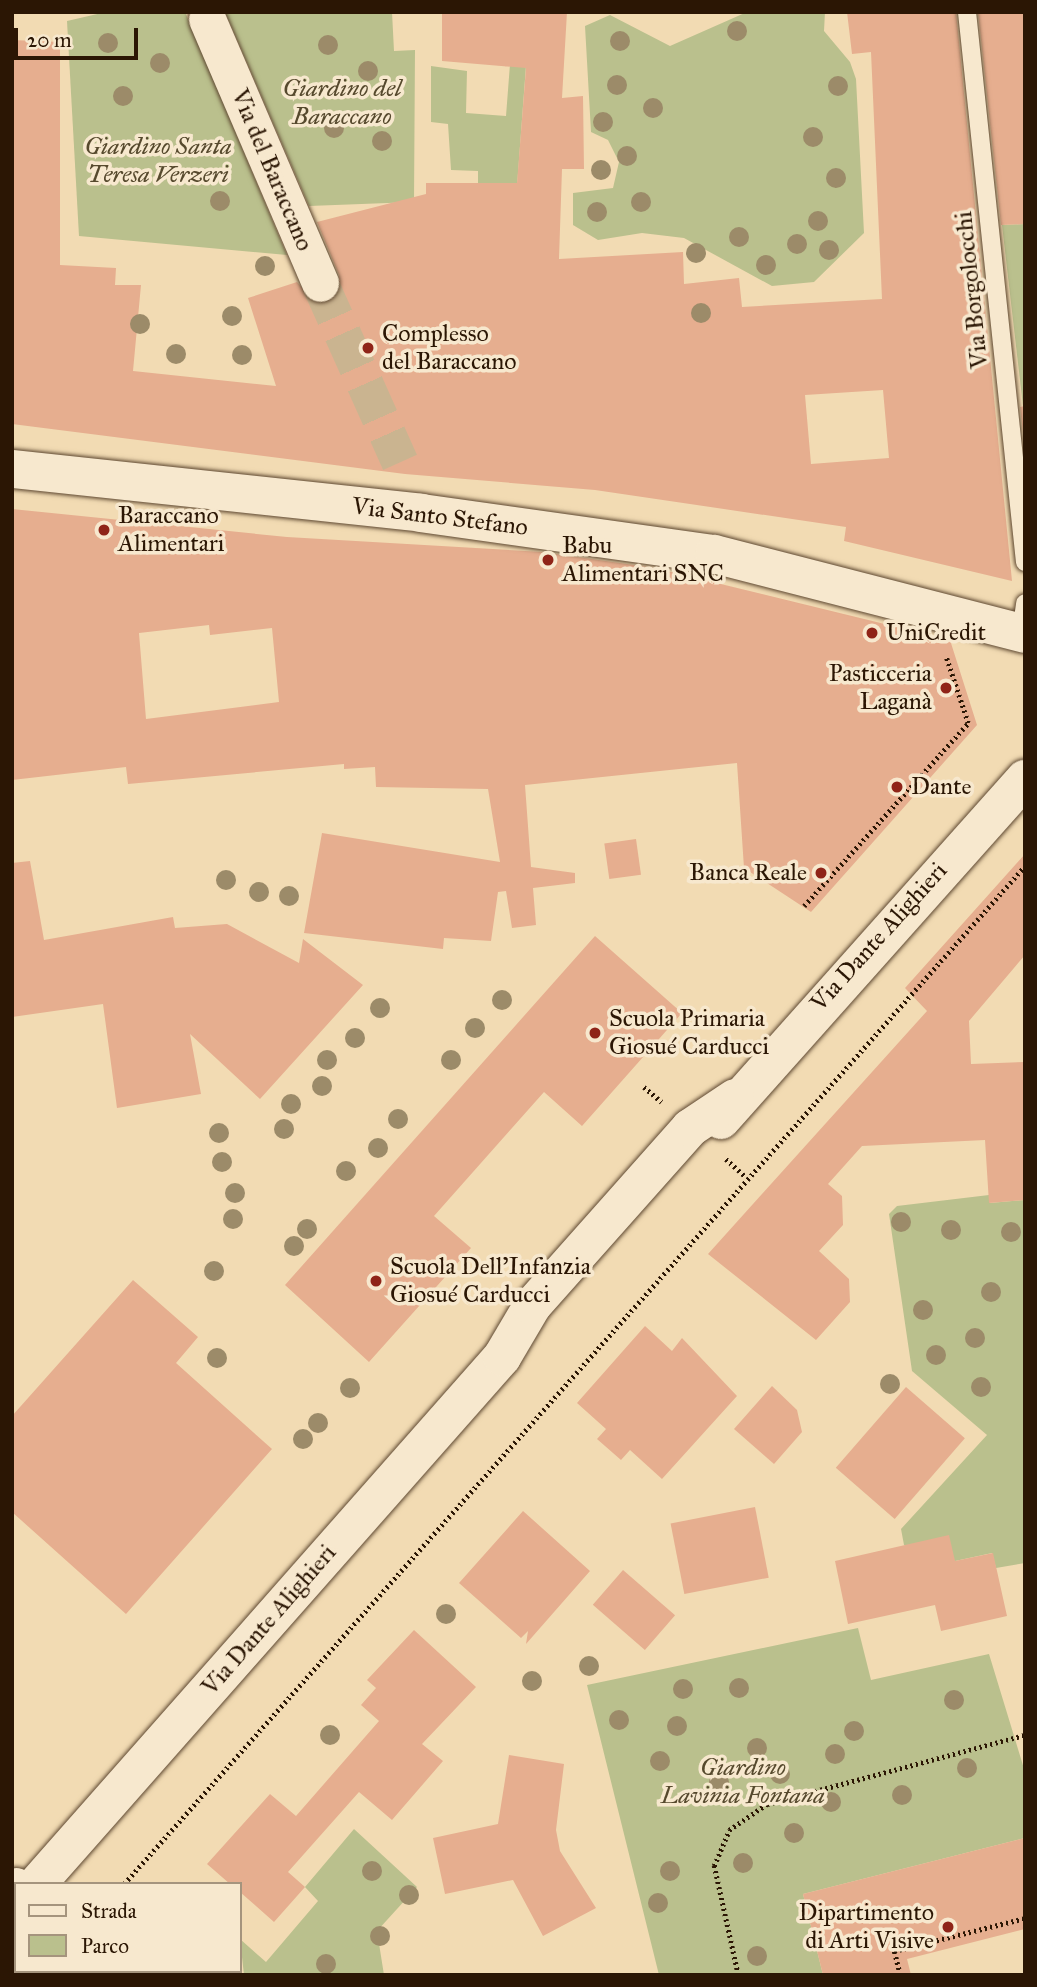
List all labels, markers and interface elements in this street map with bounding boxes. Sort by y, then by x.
scale bar [18,14,142,58]
text: 20 m [27,27,72,53]
park label: Giardino del Baraccano [282,75,402,131]
street label: Via del Baraccano [225,85,319,255]
park label: Giardino Santa Teresa Verzeri [84,133,232,189]
street label: Via Borgolocchi [949,210,995,370]
place label: Complesso del Baraccano [382,320,516,376]
marker: Complesso del Baraccano [360,340,376,356]
street label: Via Santo Stefano [350,492,530,542]
place label: Baraccano Alimentari [118,502,224,558]
marker: Baraccano Alimentari [96,522,112,538]
place label: Babu Alimentari SNC [562,532,724,588]
marker: Babu Alimentari SNC [540,552,556,568]
place label: UniCredit [886,619,986,647]
marker: UniCredit [864,625,880,641]
place label: Pasticceria Laganà [829,660,932,716]
marker: Pasticceria Laganà [938,680,954,696]
place label: Dante [911,773,971,801]
marker: Dante [889,779,905,795]
street label: Via Dante Alighieri [805,857,953,1017]
place label: Banca Reale [689,859,807,887]
marker: Banca Reale [813,865,829,881]
place label: Scuola Primaria Giosué Carducci [609,1005,769,1061]
marker: Scuola Primaria Giosué Carducci [587,1025,603,1041]
place label: Scuola Dell'Infanzia Giosué Carducci [390,1253,591,1309]
marker: Scuola Dell'Infanzia Giosué Carducci [368,1273,384,1289]
street label: Via Dante Alighieri [196,1539,342,1701]
park label: Giardino Lavinia Fontana [661,1754,825,1810]
legend [14,1882,242,1973]
text: Strada [81,1898,137,1924]
place label: Dipartimento di Arti Visive [798,1899,934,1955]
marker: Dipartimento di Arti Visive [940,1919,956,1935]
text: Parco [81,1933,129,1959]

